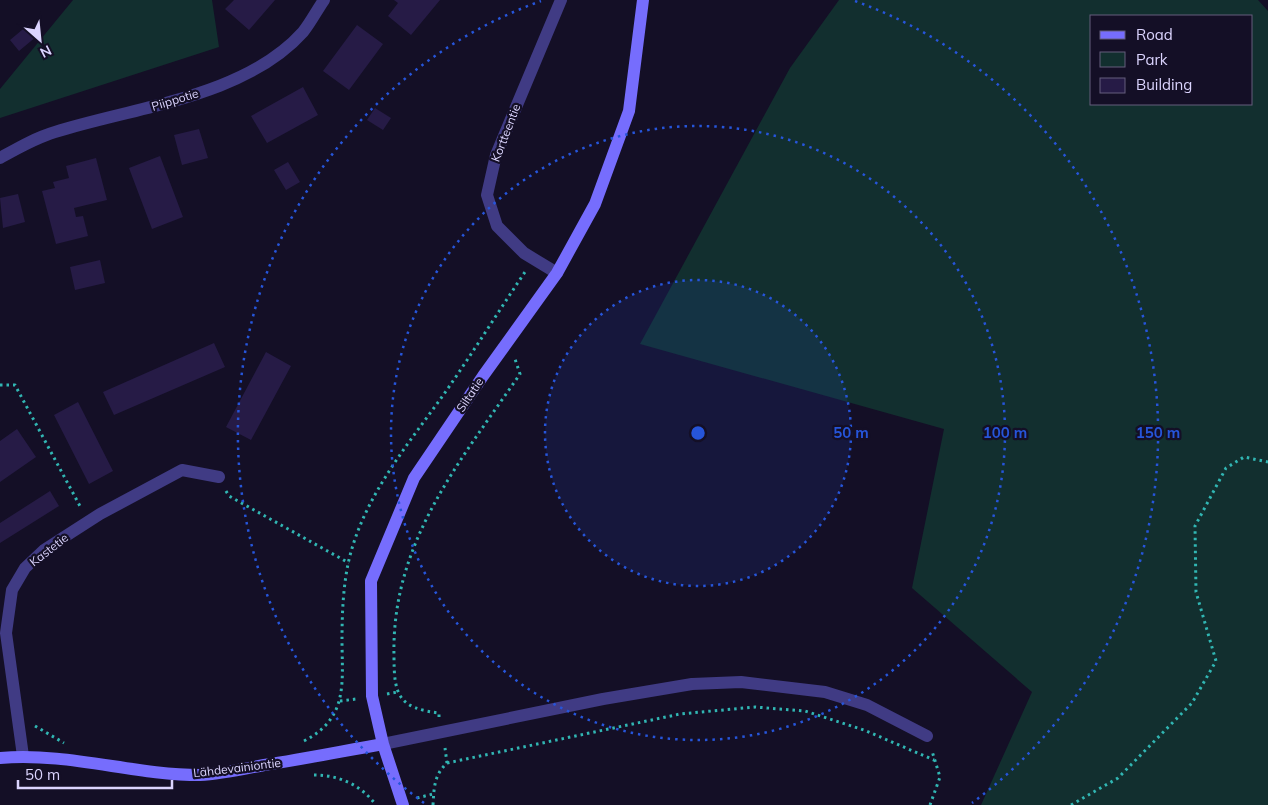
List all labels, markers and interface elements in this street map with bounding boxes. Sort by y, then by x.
north arrow [15,15,65,65]
legend [1090,15,1253,105]
text: Road [1136,25,1173,44]
text: N [37,41,55,62]
text: Park [1136,50,1168,69]
text: Building [1136,75,1192,94]
street label: Piippotie [150,85,200,114]
street label: Kortteentie [488,102,523,164]
street label: Siltatie [453,375,486,415]
text: 50 m [833,423,869,442]
text: 100 m [983,423,1027,442]
text: 150 m [1136,423,1180,442]
centre of rings [689,424,707,442]
street label: Kastetie [26,530,71,569]
street label: Lähdevainiontie [192,755,282,780]
scale bar [18,758,171,790]
text: 50 m [25,765,60,784]

